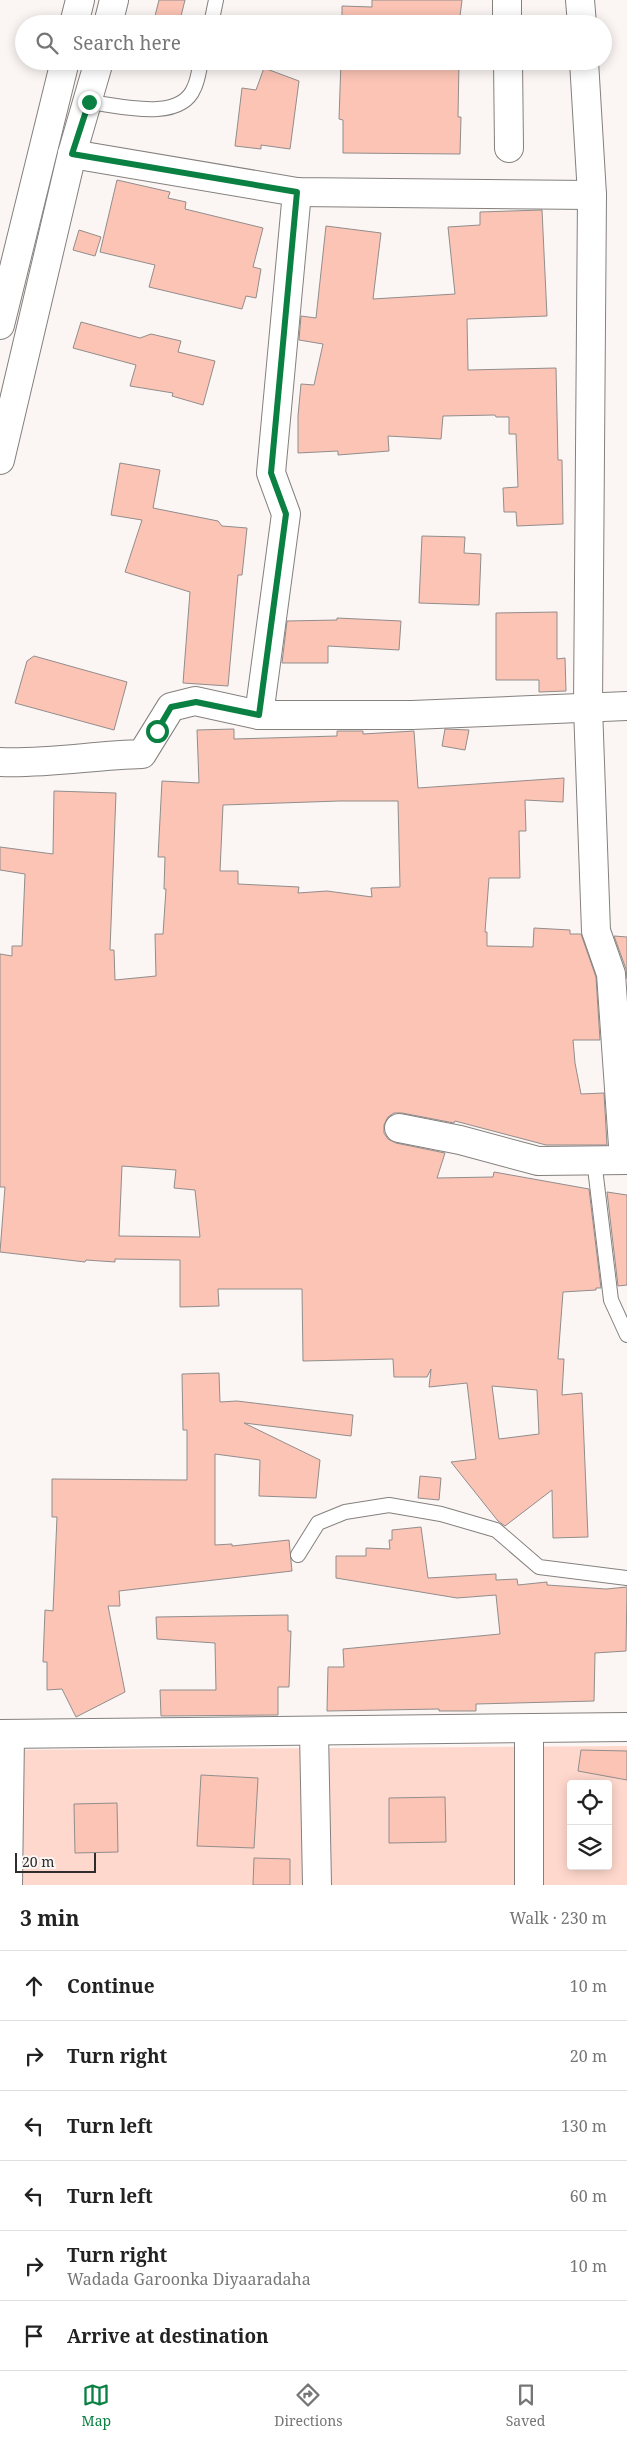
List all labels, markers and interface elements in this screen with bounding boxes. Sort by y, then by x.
search box [15,15,612,70]
icon: search [33,29,61,57]
text: Search here [73,30,181,56]
route end [78,91,101,114]
route start [146,720,169,743]
map controls [567,1780,612,1870]
button: locate [567,1780,612,1825]
button: layers [567,1825,612,1870]
scale bar [15,1850,96,1873]
text: 20 m [22,1852,55,1871]
text: 3 min [20,1904,79,1932]
text: Walk · 230 m [510,1907,607,1929]
icon: ahead [20,1972,48,2000]
text: Continue [67,1973,155,1999]
text: 10 m [570,1975,607,1997]
icon: right [20,2042,48,2070]
text: Turn right [67,2043,167,2069]
text: 20 m [570,2045,607,2067]
icon: left [20,2112,48,2140]
text: Turn left [67,2113,153,2139]
text: 130 m [561,2115,607,2137]
icon: left [20,2182,48,2210]
text: Turn left [67,2183,153,2209]
text: 60 m [570,2185,607,2207]
text: Turn right [67,2242,167,2268]
icon: right [20,2252,48,2280]
text: 10 m [570,2255,607,2277]
text: Wadada Garoonka Diyaaradaha [67,2268,311,2290]
icon: arrive [20,2322,48,2350]
text: Arrive at destination [67,2323,269,2349]
tab: Map [82,2381,111,2430]
tab: Directions [274,2381,343,2430]
tab: Saved [506,2381,545,2430]

